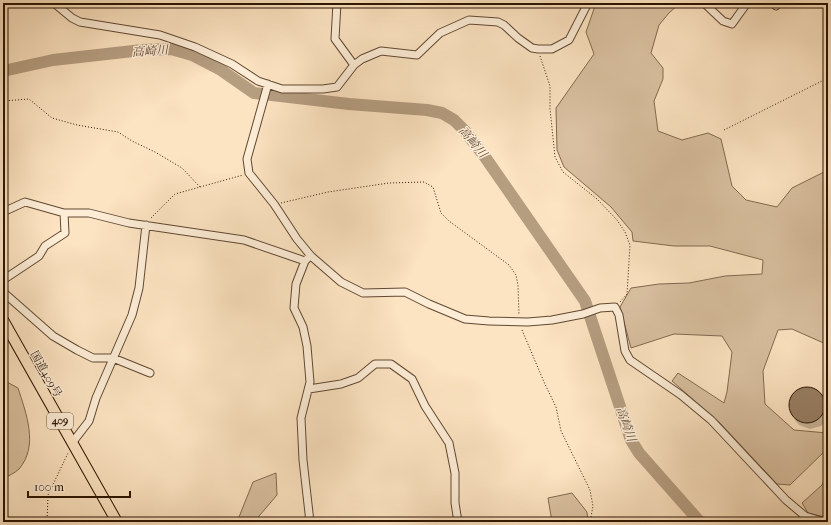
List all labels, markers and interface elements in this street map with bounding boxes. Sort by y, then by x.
water label: 高崎川 [132,43,170,59]
water label: 高崎川 [456,124,491,162]
street label: 国道409号 [28,349,64,399]
water label: 高崎川 [613,405,639,445]
road number: 409 [47,413,73,429]
scale bar [28,473,130,499]
text: 100 m [34,480,64,494]

